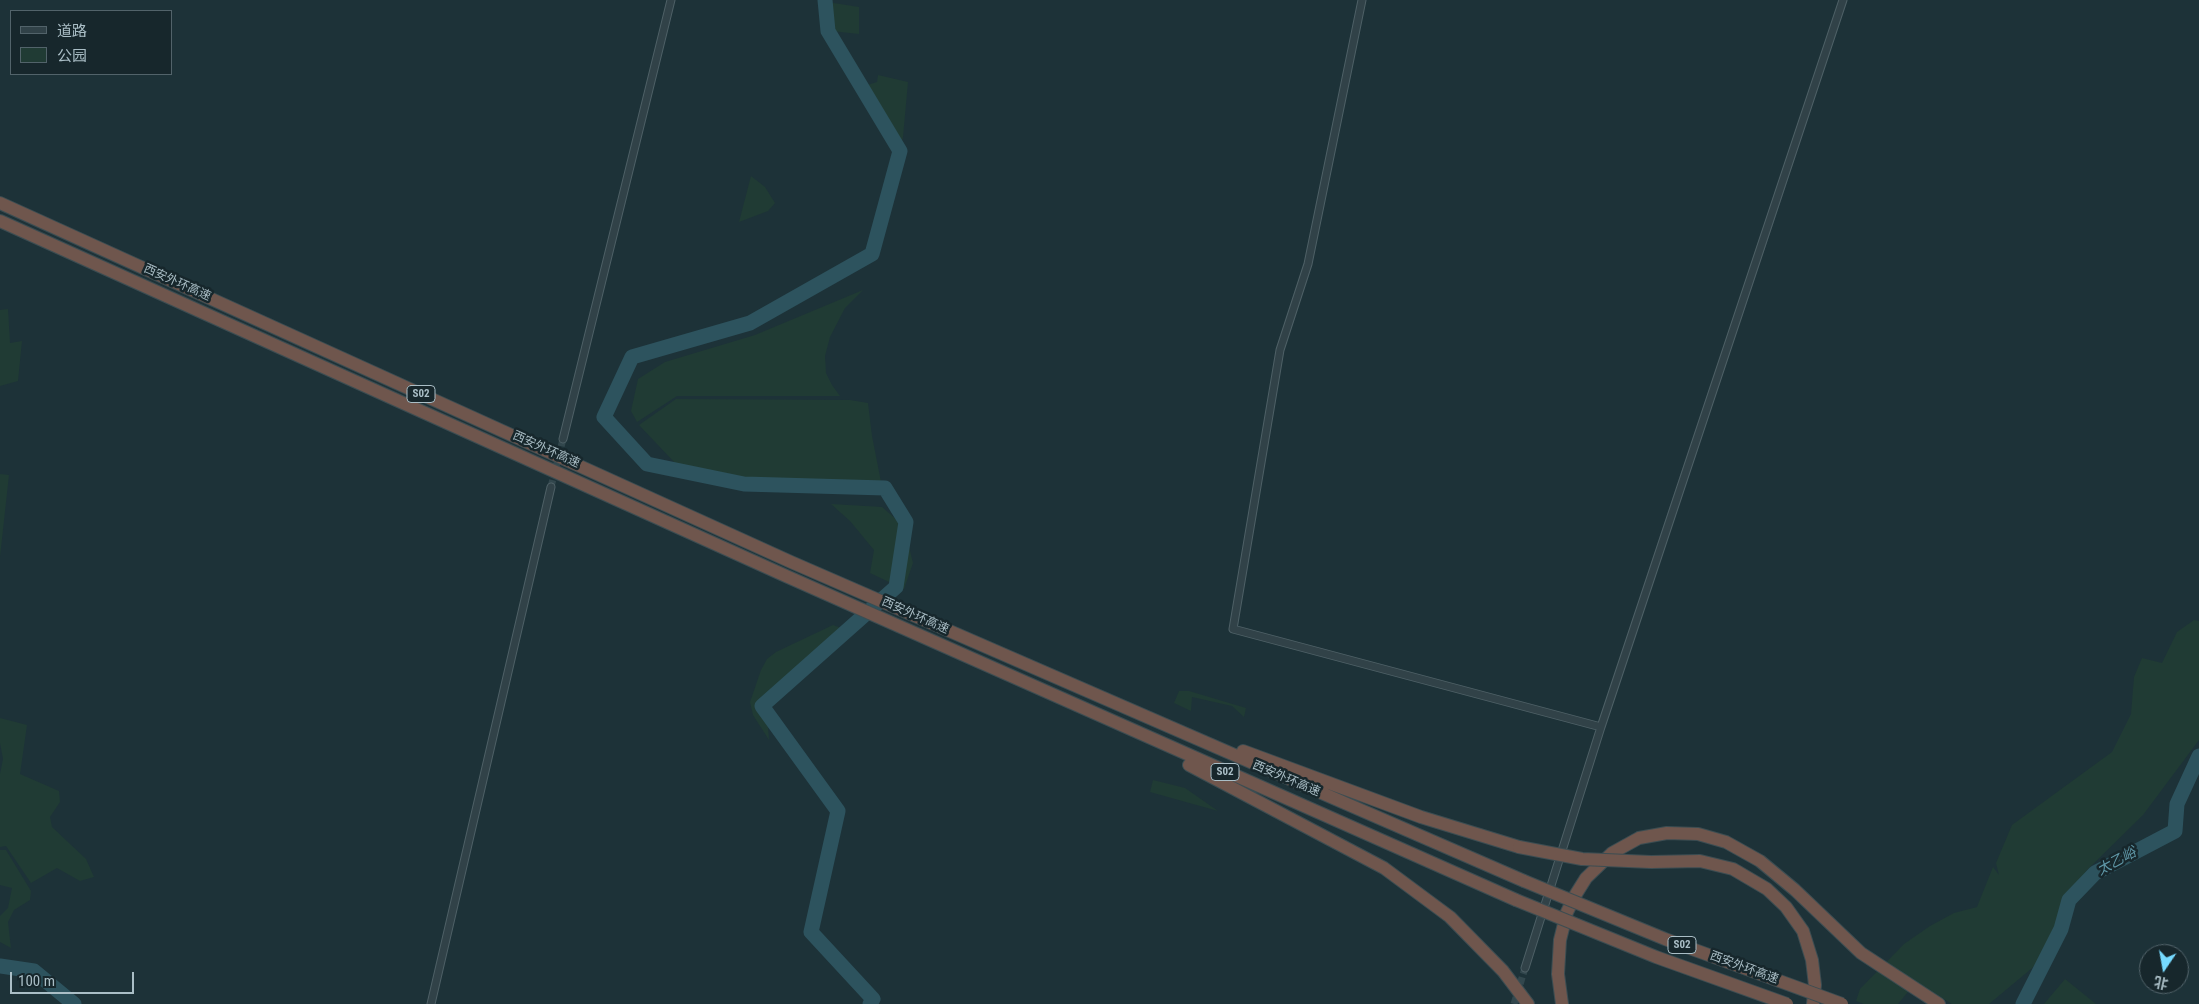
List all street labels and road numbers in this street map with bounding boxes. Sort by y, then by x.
street label: 西安外环高速 [141,262,213,304]
road number: S02 [407,386,435,402]
street label: 西安外环高速 [510,429,582,471]
street label: 西安外环高速 [879,595,951,637]
street label: 西安外环高速 [1250,758,1322,800]
road number: S02 [1211,764,1239,780]
road number: S02 [1668,936,1696,954]
street label: 西安外环高速 [1708,949,1780,987]

